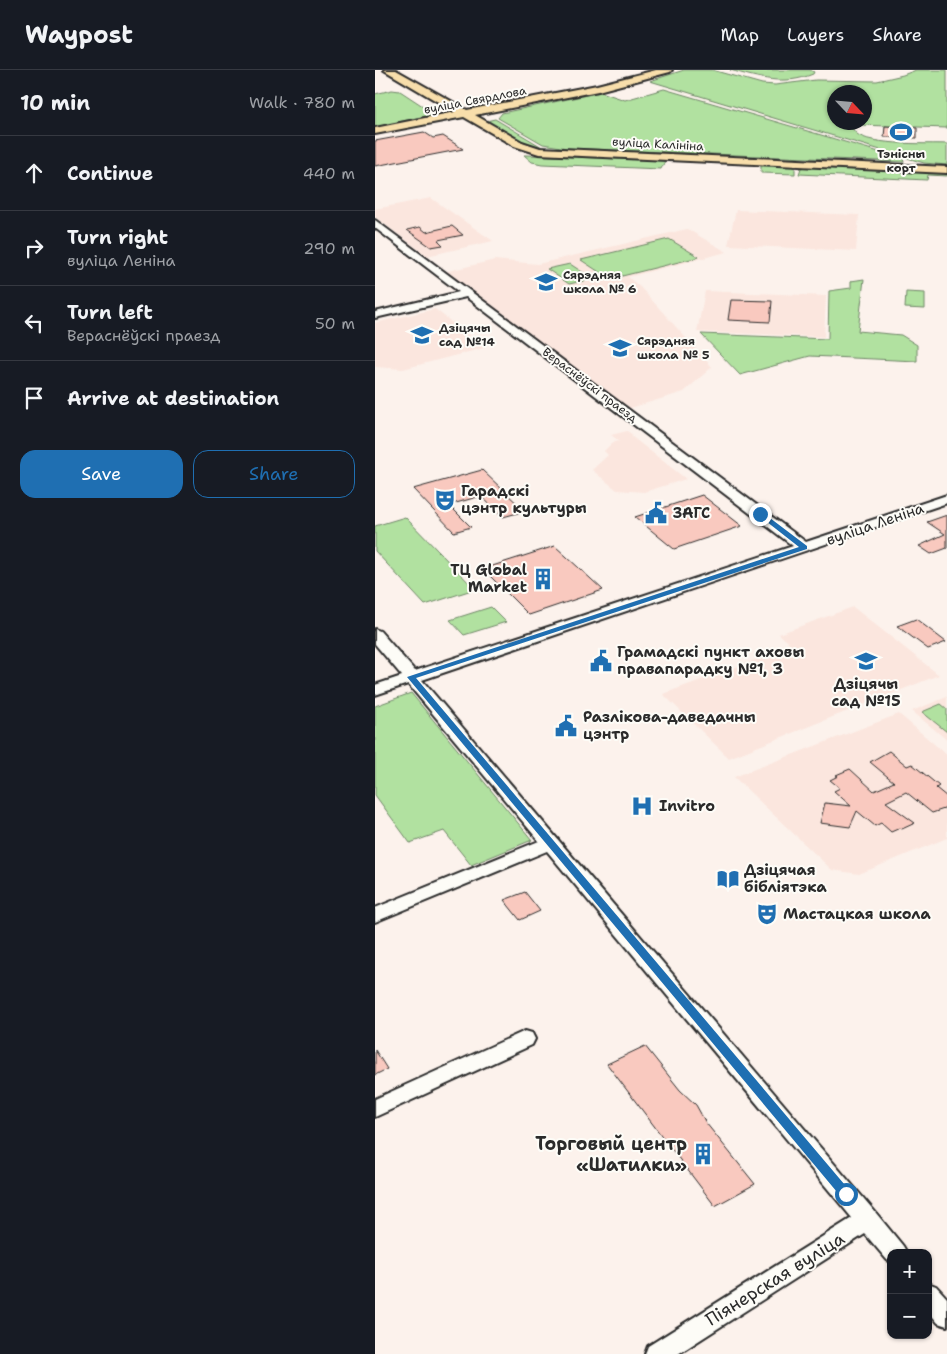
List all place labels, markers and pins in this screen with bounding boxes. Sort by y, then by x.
sports icon: Тэнісны корт [888,119,914,145]
place label: Тэнісны корт [877,146,925,176]
place label: Сярэдняя школа № 6 [563,267,636,297]
school or university icon: Сярэдняя школа № 6 [533,269,559,295]
place label: Дзіцячы сад №14 [439,320,496,350]
school or university icon: Дзіцячы сад №14 [409,322,435,348]
place label: Сярэдняя школа № 5 [637,333,710,363]
school or university icon: Сярэдняя школа № 5 [607,335,633,361]
place label: Гарадскі цэнтр культуры [461,481,587,518]
theatre icon: Гарадскі цэнтр культуры [432,487,458,513]
public building icon: ЗАГС [643,500,669,526]
place label: ЗАГС [673,503,710,523]
place label: ТЦ Global Market [450,560,527,597]
building icon: ТЦ Global Market [530,566,556,592]
place label: Грамадскі пункт аховы правапарадку №1, 3 [617,642,804,679]
public building icon: Грамадскі пункт аховы правапарадку №1, 3 [588,648,614,674]
school or university icon: Дзіцячы сад №15 [853,648,879,674]
place label: Дзіцячы сад №15 [831,674,901,711]
place label: Разлікова-даведачны цэнтр [583,707,756,744]
public building icon: Разлікова-даведачны цэнтр [553,713,579,739]
hospital icon: Invitro [629,793,655,819]
place label: Invitro [659,796,715,816]
place label: Дзіцячая бібліятэка [744,860,828,897]
library icon: Дзіцячая бібліятэка [715,866,741,892]
theatre icon: Мастацкая школа [754,901,780,927]
place label: Мастацкая школа [783,904,931,924]
place label: Торговый центр «Шатилки» [535,1132,687,1177]
building icon: Торговый центр «Шатилки» [690,1141,716,1167]

